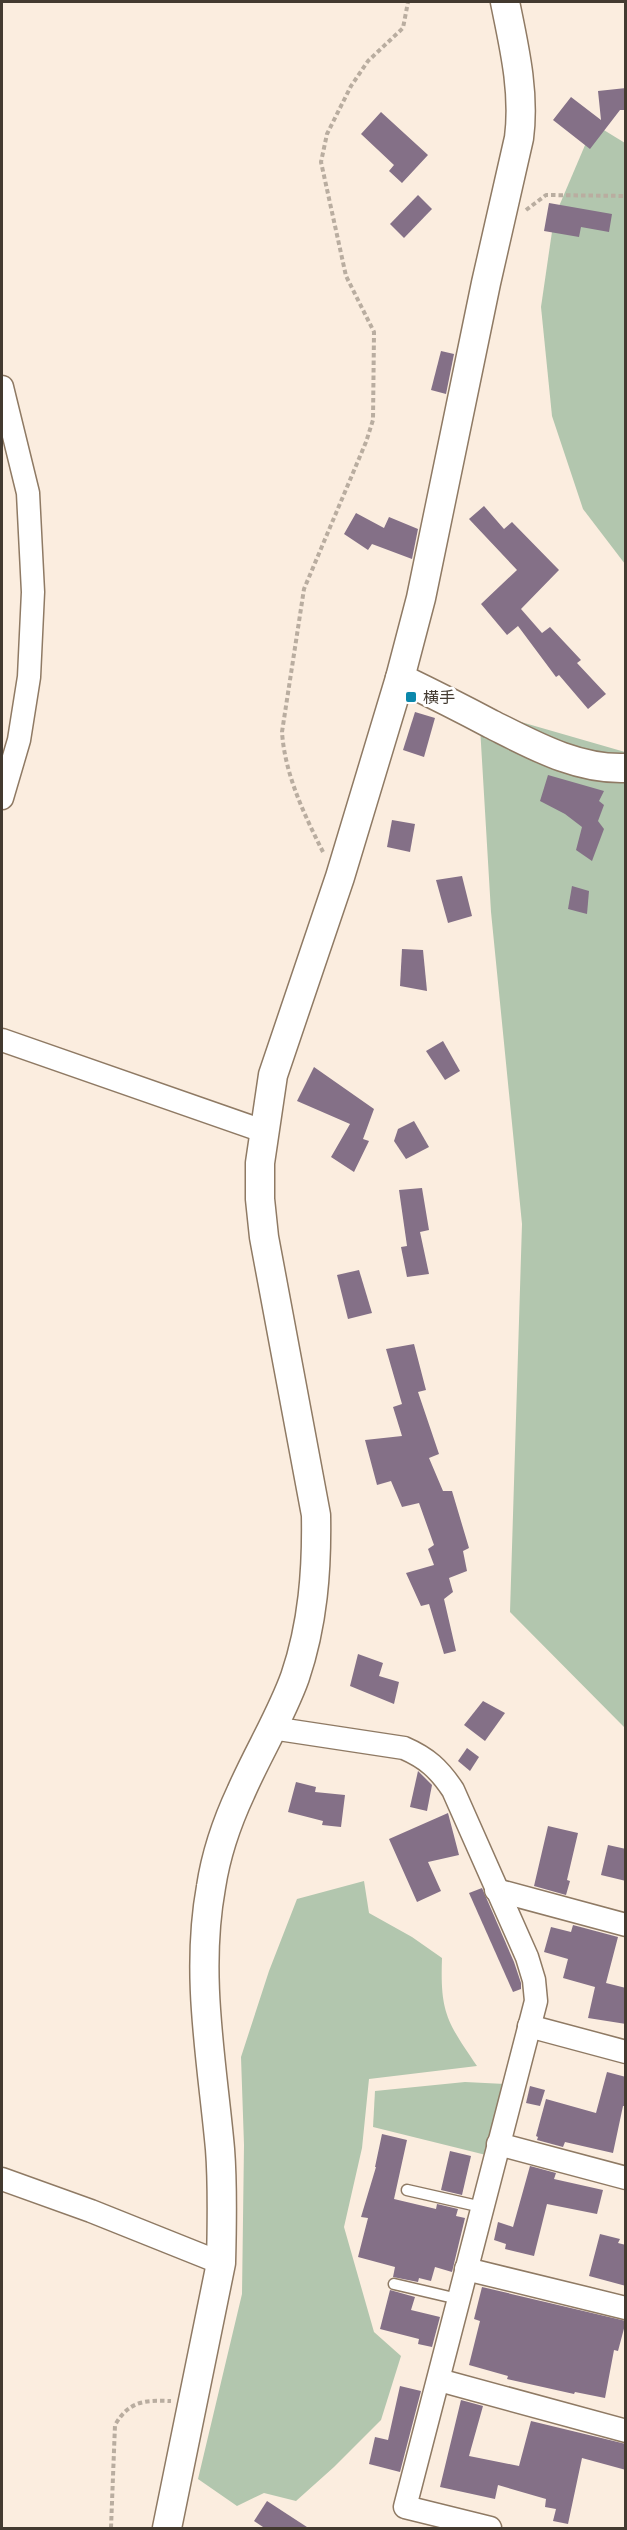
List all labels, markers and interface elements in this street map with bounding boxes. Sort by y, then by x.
place label: 横手 [423,687,455,707]
marker: 横手 [404,690,418,704]

